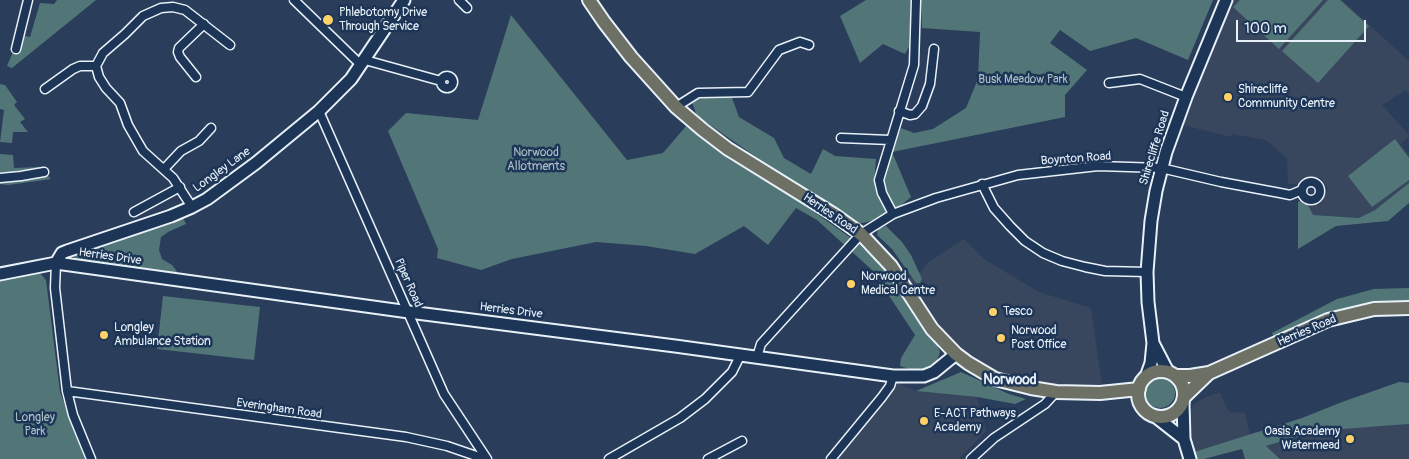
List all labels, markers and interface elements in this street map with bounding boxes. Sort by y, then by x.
place label: Phlebotomy Drive Through Service [339,6,427,34]
scale bar [1239,10,1369,42]
marker: Phlebotomy Drive Through Service [321,13,335,27]
text: 100 m [1244,19,1287,38]
park label: Busk Meadow Park [978,73,1068,87]
place label: Shirecliffe Community Centre [1238,83,1335,111]
marker: Shirecliffe Community Centre [1222,91,1234,103]
street label: Shirecliffe Road [1137,109,1173,187]
street label: Longley Lane [191,144,253,196]
park label: Norwood Allotments [507,146,565,174]
street label: Boynton Road [1040,149,1112,169]
street label: Herries Road [800,191,860,237]
street label: Herries Drive [78,245,142,269]
street label: Piper Road [391,256,425,310]
place label: Norwood Medical Centre [861,270,935,298]
marker: Norwood Medical Centre [845,278,857,290]
street label: Herries Drive [479,300,543,322]
place label: Tesco [1003,305,1033,319]
marker: Tesco [987,306,999,318]
street label: Herries Road [1275,312,1339,350]
place label: Longley Ambulance Station [114,321,211,349]
place label: Norwood Post Office [1011,324,1066,352]
marker: Longley Ambulance Station [98,329,110,341]
marker: Norwood Post Office [995,332,1007,344]
district label: Norwood [983,372,1037,388]
street label: Everingham Road [235,396,323,422]
place label: E-ACT Pathways Academy [934,407,1016,435]
park label: Longley Park [15,411,55,439]
marker: E-ACT Pathways Academy [918,415,930,427]
place label: Oasis Academy Watermead [1264,425,1340,453]
marker: Oasis Academy Watermead [1344,433,1356,445]

